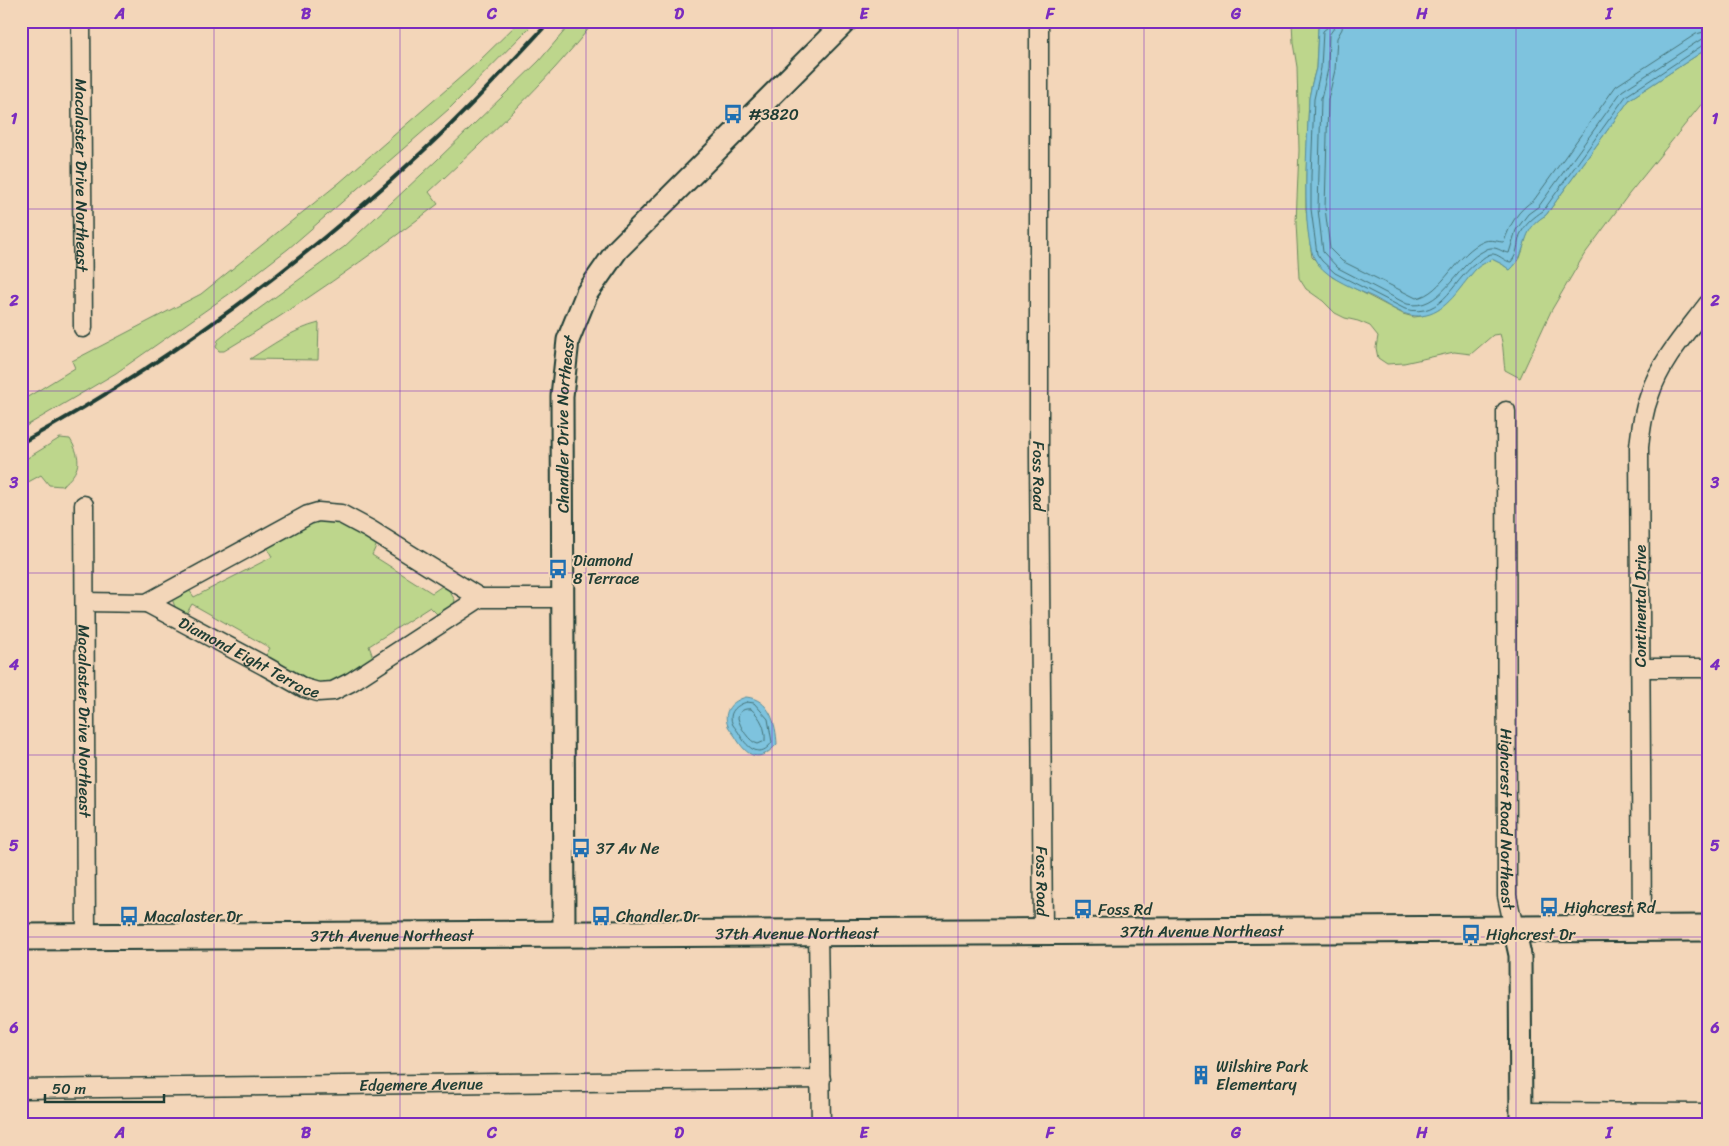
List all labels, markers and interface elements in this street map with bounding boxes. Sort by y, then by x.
text: A [114,0,125,28]
text: B [301,0,312,28]
text: C [486,0,498,28]
text: D [674,0,684,28]
text: E [860,0,870,28]
text: F [1045,0,1056,28]
text: G [1230,0,1242,28]
text: H [1415,0,1428,28]
text: I [1605,0,1614,28]
street label: Macalaster Drive Northeast [67,78,97,272]
place label: #3820 [748,100,799,129]
bus stop icon: #3820 [722,103,744,125]
text: 1 [11,104,18,133]
text: 1 [1712,104,1719,133]
text: 2 [8,286,19,315]
text: 2 [1709,286,1720,315]
street label: Chandler Drive Northeast [547,330,583,513]
street label: Foss Road [1024,441,1054,513]
text: 3 [9,468,19,497]
text: 3 [1710,468,1720,497]
street label: Continental Drive [1626,544,1655,667]
place label: Diamond 8 Terrace [573,546,640,593]
bus stop icon: Diamond 8 Terrace [547,558,569,580]
street label: Diamond Eight Terrace [173,608,323,706]
street label: Macalaster Drive Northeast [70,624,100,818]
text: 4 [8,650,19,679]
text: 4 [1709,650,1720,679]
street label: Highcrest Road Northeast [1492,728,1524,913]
text: 5 [9,831,19,860]
text: 5 [1710,831,1720,860]
place label: 37 Av Ne [596,834,660,863]
bus stop icon: 37 Av Ne [570,837,592,859]
street label: Foss Road [1028,846,1057,918]
place label: Highcrest Rd [1564,893,1657,922]
place label: Foss Rd [1098,895,1153,924]
bus stop icon: Highcrest Rd [1538,896,1560,918]
bus stop icon: Foss Rd [1072,898,1094,920]
place label: Macalaster Dr [144,902,244,931]
place label: Chandler Dr [616,902,701,931]
bus stop icon: Macalaster Dr [118,905,140,927]
bus stop icon: Chandler Dr [590,905,612,927]
street label: 37th Avenue Northeast [1120,916,1284,946]
street label: 37th Avenue Northeast [715,918,879,948]
street label: 37th Avenue Northeast [310,920,474,950]
place label: Highcrest Dr [1486,920,1577,949]
bus stop icon: Highcrest Dr [1460,923,1482,945]
text: 6 [8,1013,19,1042]
text: 6 [1709,1013,1720,1042]
place label: Wilshire Park Elementary [1216,1052,1309,1099]
building icon: Wilshire Park Elementary [1190,1064,1212,1086]
street label: Edgemere Avenue [359,1069,483,1099]
scale bar [45,1071,164,1103]
text: 50 m [52,1076,87,1102]
text: A [114,1118,125,1146]
text: B [301,1118,312,1146]
text: C [486,1118,498,1146]
text: D [674,1118,684,1146]
text: E [860,1118,870,1146]
text: F [1045,1118,1056,1146]
text: G [1230,1118,1242,1146]
text: H [1415,1118,1428,1146]
text: I [1605,1118,1614,1146]

